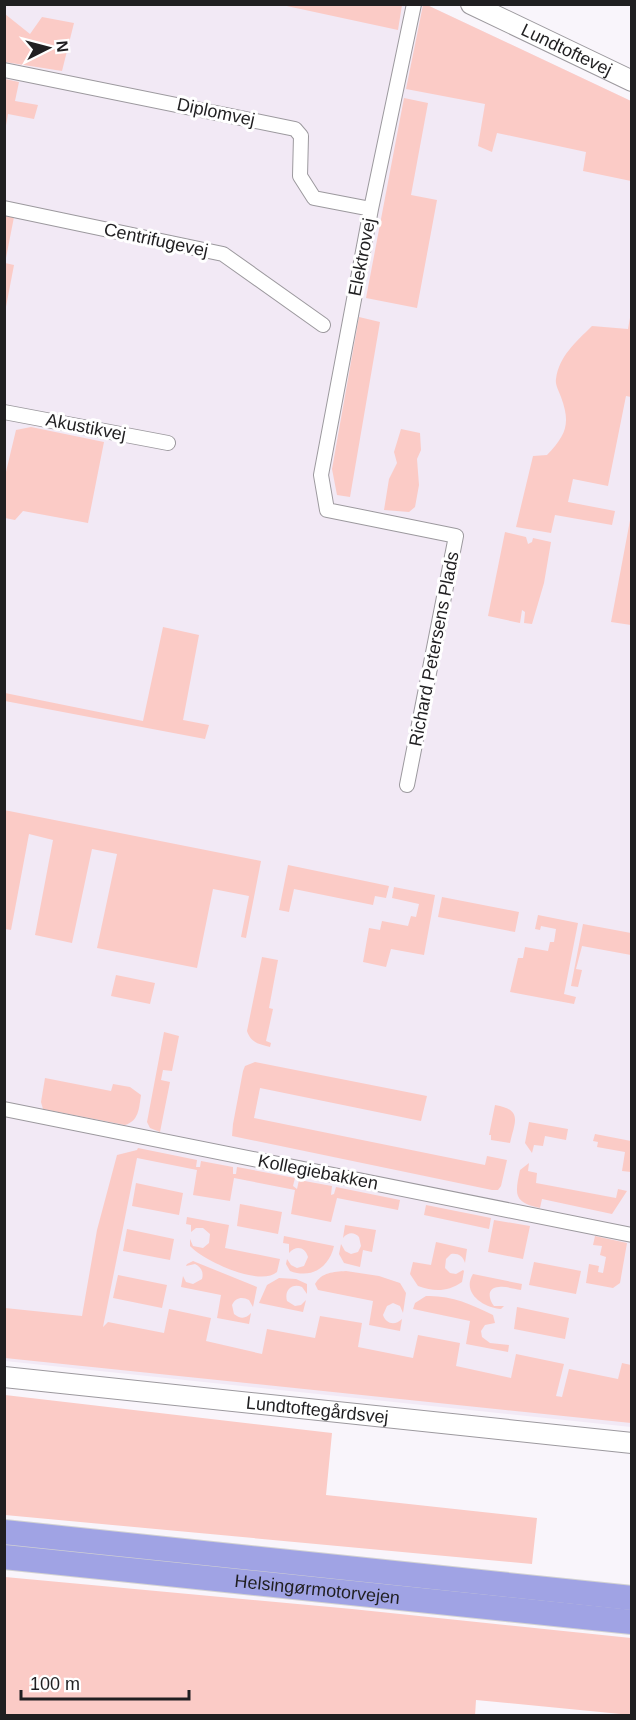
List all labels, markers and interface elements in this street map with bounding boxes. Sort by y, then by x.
north arrow [18,18,78,78]
street label: Lundtoftevej [518,20,615,80]
text: N [53,40,71,53]
street label: Diplomvej [175,94,257,130]
street label: Elektrovej [345,216,379,298]
street label: Centrifugevej [102,219,210,261]
street label: Akustikvej [44,409,128,445]
street label: Richard Petersens Plads [405,550,463,748]
street label: Kollegiebakken [256,1151,380,1193]
street label: Lundtoftegårdsvej [245,1392,390,1427]
street label: Helsingørmotorvejen [234,1571,401,1608]
scale bar [21,1663,189,1701]
text: 100 m [30,1674,80,1694]

